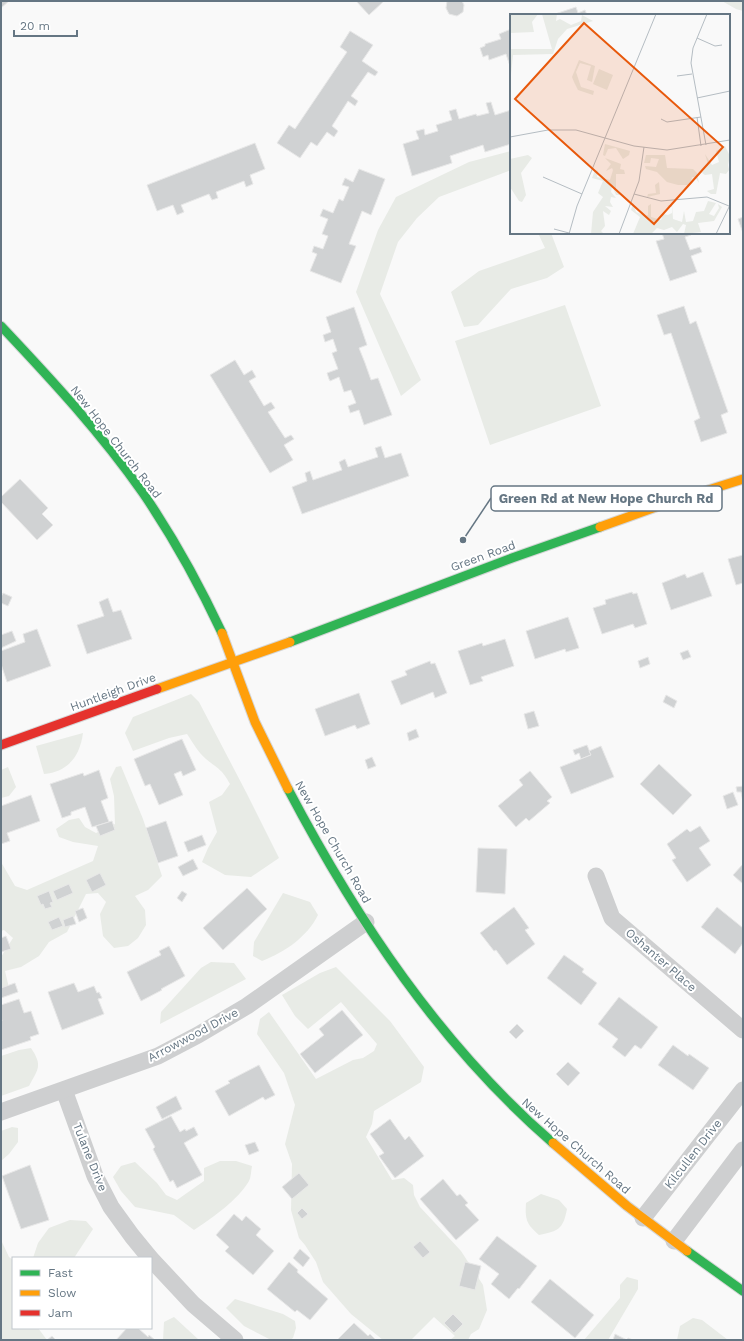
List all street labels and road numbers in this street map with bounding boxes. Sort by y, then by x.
street label: New Hope Church Road [68,383,164,501]
street label: Green Road [449,538,517,574]
street label: Huntleigh Drive [68,670,158,714]
street label: New Hope Church Road [292,778,374,906]
street label: Oshanter Place [623,926,699,995]
street label: Arrowwood Drive [145,1005,241,1065]
street label: New Hope Church Road [519,1095,633,1197]
street label: Kilcullen Drive [661,1116,725,1192]
street label: Tulane Drive [70,1121,110,1193]

